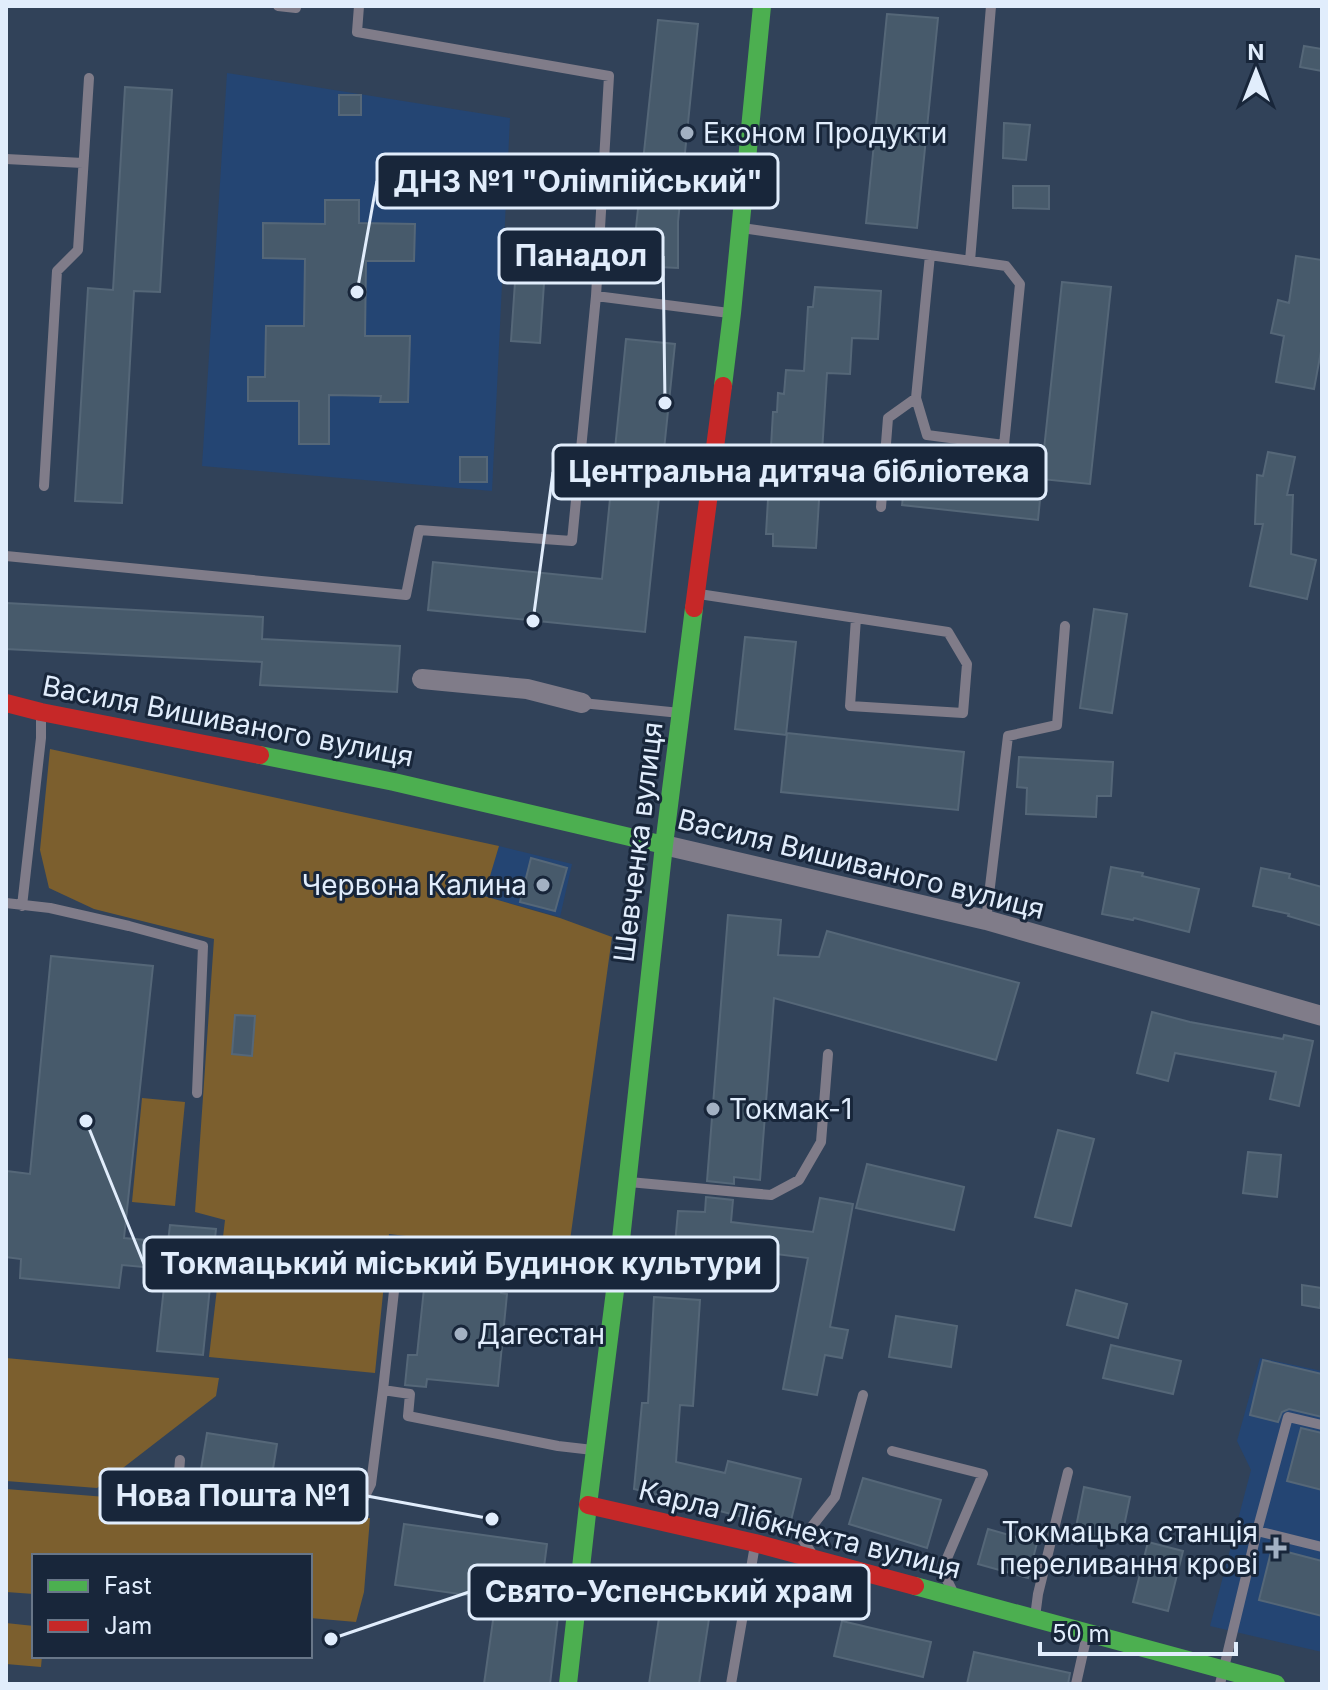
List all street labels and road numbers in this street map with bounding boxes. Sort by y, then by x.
street label: Василя Вишиваного вулиця [40,668,416,774]
street label: Шевченка вулиця [606,720,670,964]
street label: Василя Вишиваного вулиця [674,802,1048,926]
street label: Карла Лібкнехта вулиця [635,1472,965,1586]

